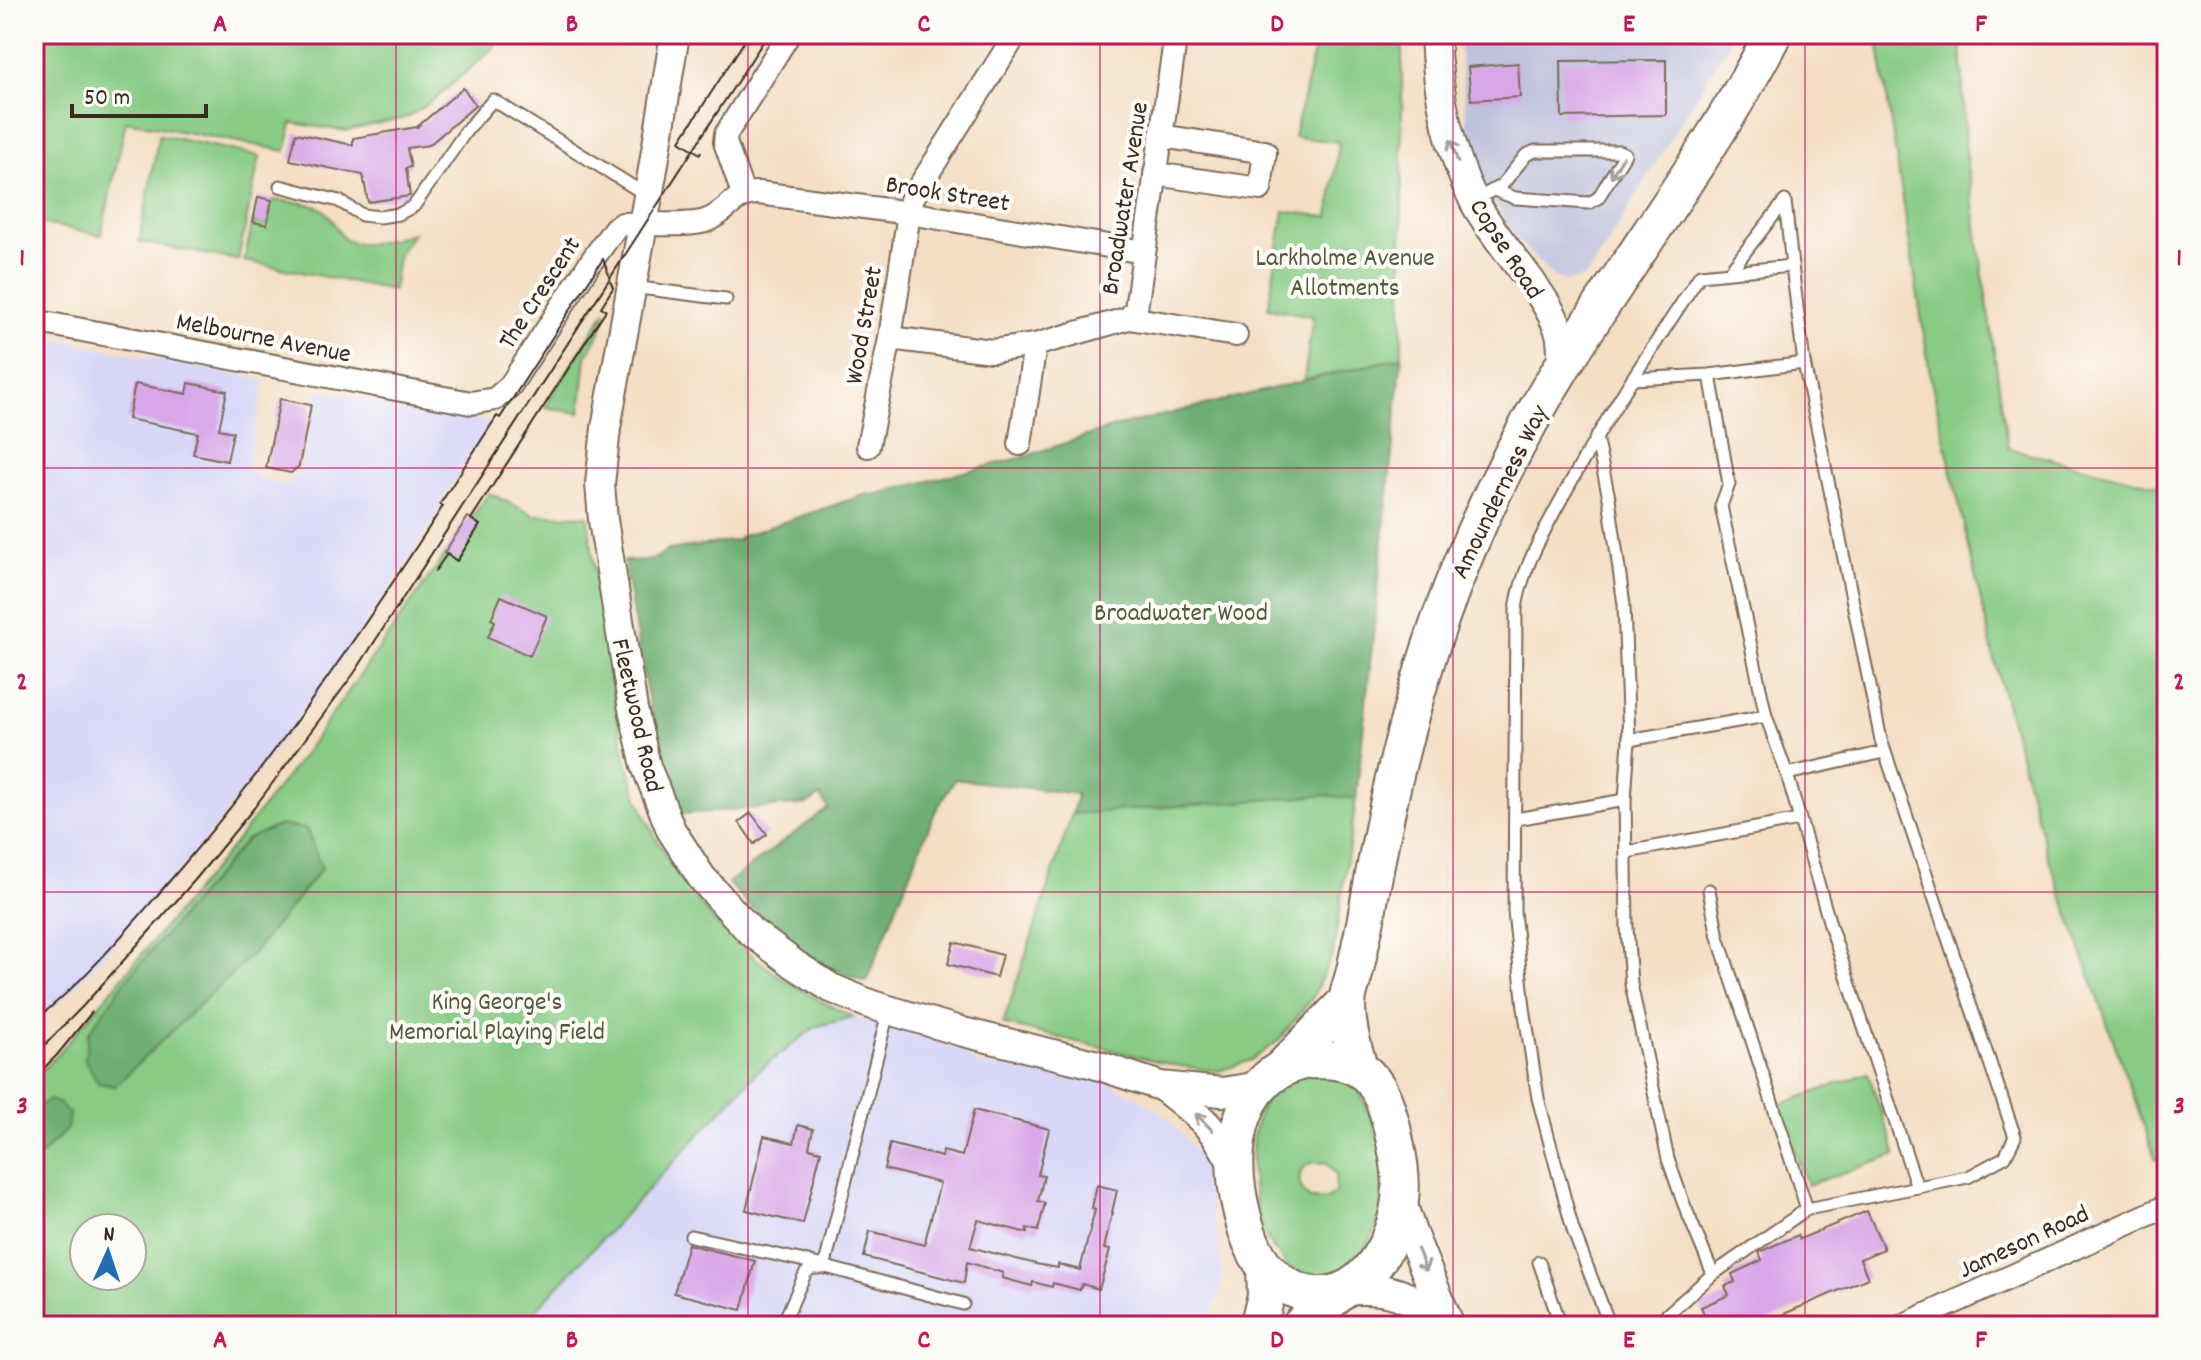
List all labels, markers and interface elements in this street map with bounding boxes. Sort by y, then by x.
text: A [213,7,227,44]
text: B [566,7,578,44]
text: C [918,7,931,44]
text: D [1270,7,1284,44]
text: E [1623,7,1635,44]
text: F [1975,7,1987,44]
scale bar [72,68,206,118]
text: 50 m [84,82,130,116]
street label: Broadwater Avenue [1093,100,1160,298]
one-way arrow [1446,139,1461,164]
one-way arrow [1609,155,1625,178]
street label: Brook Street [883,167,1012,224]
street label: Copse Road [1459,192,1551,308]
street label: The Crescent [491,230,592,358]
text: 1 [19,241,25,278]
park label: Larkholme Avenue Allotments [1255,241,1435,308]
text: 1 [2176,241,2182,278]
street label: Wood Street [837,263,894,388]
street label: Melbourne Avenue [173,304,354,374]
street label: Amounderness Way [1443,399,1559,586]
park label: Broadwater Wood [1094,596,1268,633]
street label: Fleetwood Road [600,635,671,796]
text: 2 [16,665,28,702]
text: 2 [2173,665,2185,702]
park label: King George's Memorial Playing Field [389,985,605,1052]
text: 3 [16,1089,28,1126]
text: 3 [2173,1089,2185,1126]
one-way arrow [1195,1113,1214,1132]
street label: Jameson Road [1953,1197,2096,1290]
north arrow [68,1212,148,1292]
text: N [103,1220,115,1251]
one-way arrow [1415,1247,1430,1272]
text: A [213,1323,227,1360]
text: B [566,1323,578,1360]
text: C [918,1323,931,1360]
text: D [1270,1323,1284,1360]
text: E [1623,1323,1635,1360]
text: F [1975,1323,1987,1360]

